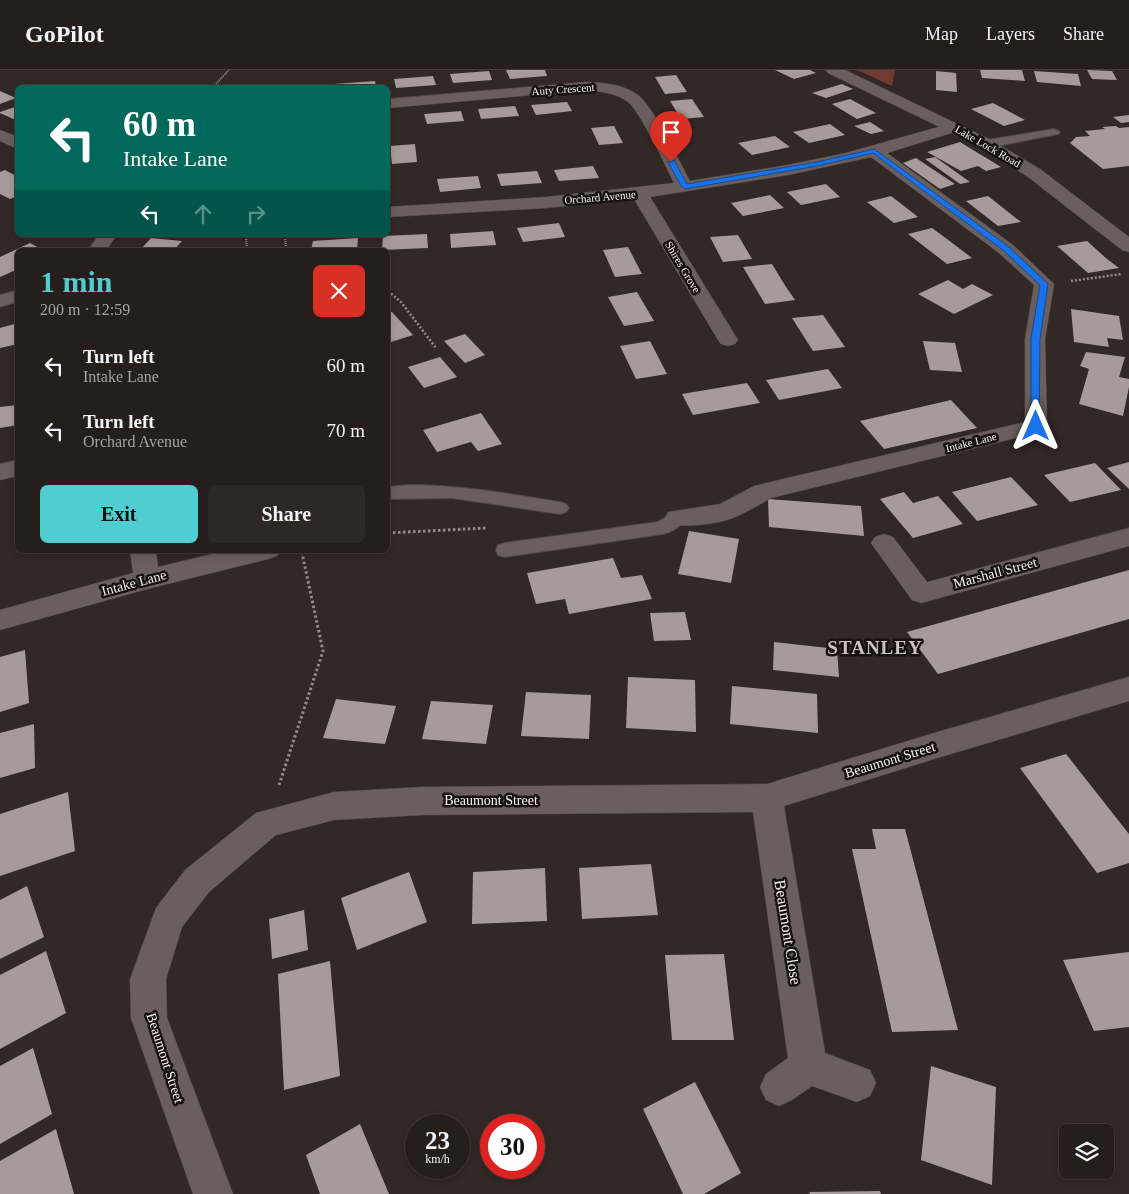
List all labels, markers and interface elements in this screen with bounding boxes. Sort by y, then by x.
text: GoPilot [25,21,104,47]
text: Map [925,24,958,44]
text: Layers [986,24,1035,44]
text: Share [1063,24,1104,44]
street label: Auty Crescent [531,81,595,97]
icon: left [40,105,105,170]
text: 60 m [123,105,196,144]
pin [650,111,692,162]
icon: arrive [657,118,685,146]
street label: Lake Lock Road [953,122,1023,170]
text: Intake Lane [123,146,227,171]
street label: Orchard Avenue [564,188,636,206]
icon: left [136,200,164,228]
icon: ahead [189,200,217,228]
icon: right [242,200,270,228]
street label: Shires Grove [663,239,703,295]
text: 1 min [40,265,113,298]
button: close [313,265,365,317]
text: 200 m · 12:59 [40,301,130,318]
text: Turn left [83,346,155,367]
icon: left [40,352,68,380]
text: 60 m [326,355,365,376]
text: Intake Lane [83,368,159,385]
position arrow [1009,399,1061,451]
text: Turn left [83,411,155,432]
icon: left [40,417,68,445]
text: 70 m [326,420,365,441]
street label: Intake Lane [944,430,998,454]
text: Orchard Avenue [83,433,187,450]
button: Exit [40,485,198,543]
button: Share [208,485,365,543]
street label: Marshall Street [952,555,1039,591]
street label: Intake Lane [100,567,168,599]
district label: STANLEY [827,637,923,658]
street label: Beaumont Street [843,739,937,781]
street label: Beaumont Street [444,793,538,808]
street label: Beaumont Close [771,878,805,986]
street label: Beaumont Street [143,1011,187,1105]
speed limit sign: 30 [480,1114,545,1179]
map controls [1059,1124,1114,1179]
button: layers [1059,1124,1114,1179]
text: 23 [425,1127,450,1154]
text: km/h [425,1152,450,1166]

